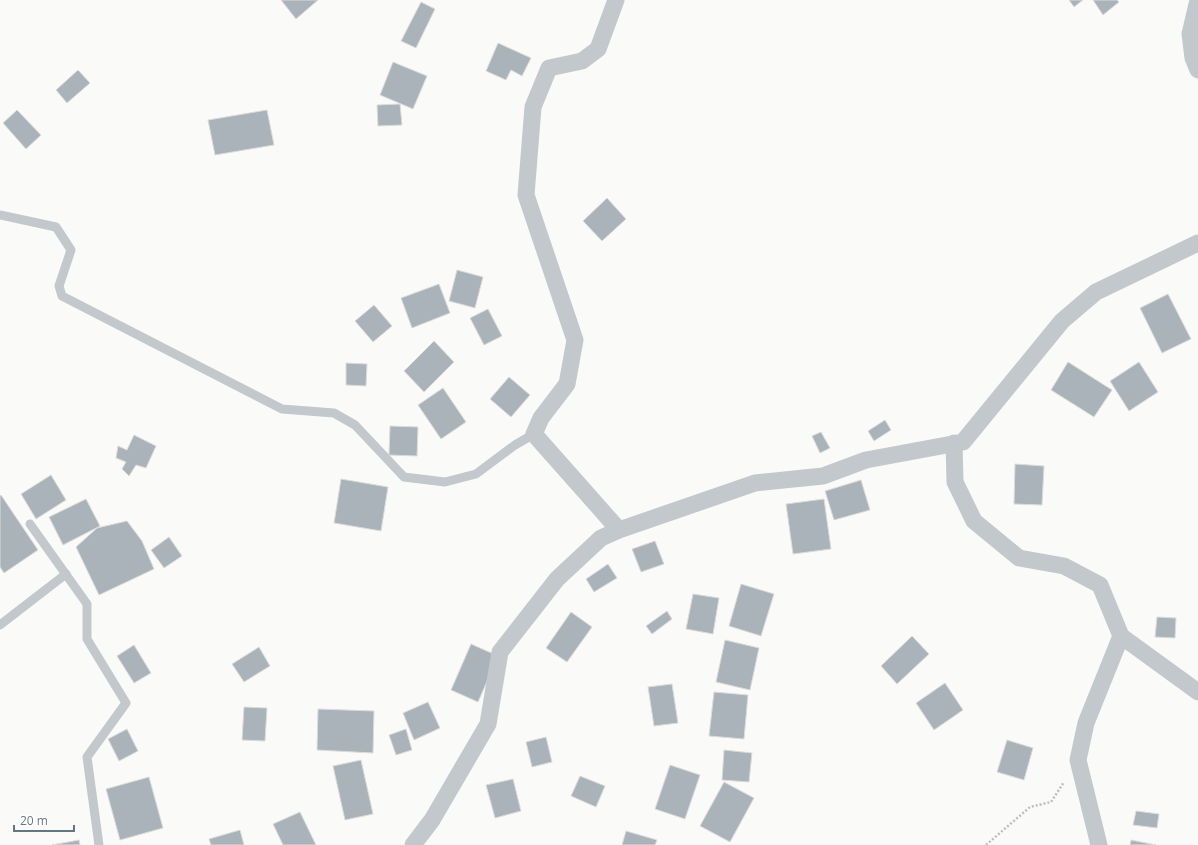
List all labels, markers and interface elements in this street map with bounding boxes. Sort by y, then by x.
scale bar [14,807,74,833]
text: 20 m [20,812,48,829]

